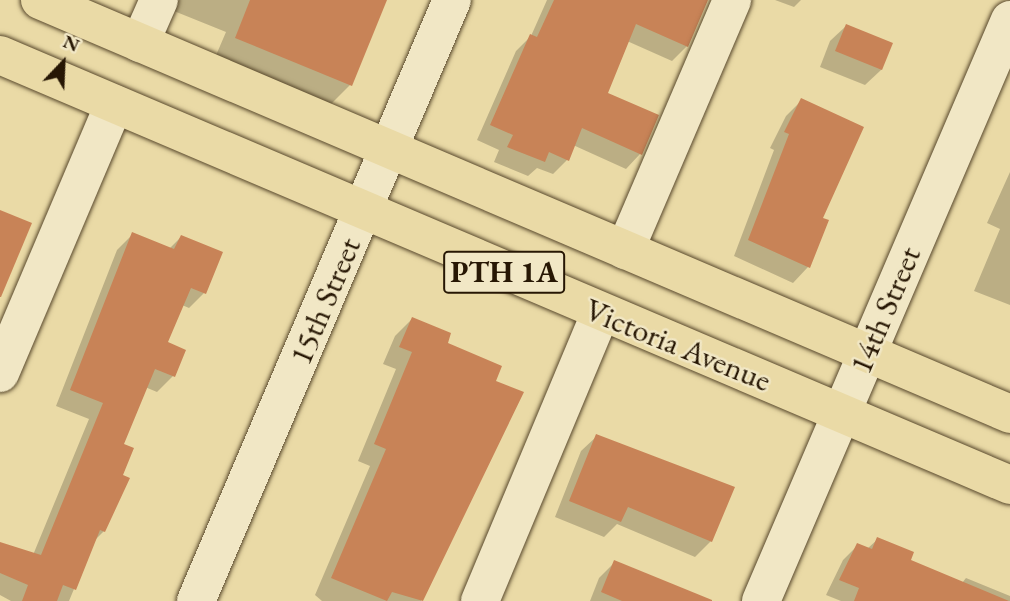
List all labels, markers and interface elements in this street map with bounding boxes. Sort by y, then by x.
north arrow [28,28,98,98]
text: N [59,29,83,58]
street label: 15th Street [281,232,369,370]
street label: 14th Street [841,241,929,379]
road number: PTH 1A [443,246,565,298]
street label: Victoria Avenue [579,290,777,400]

